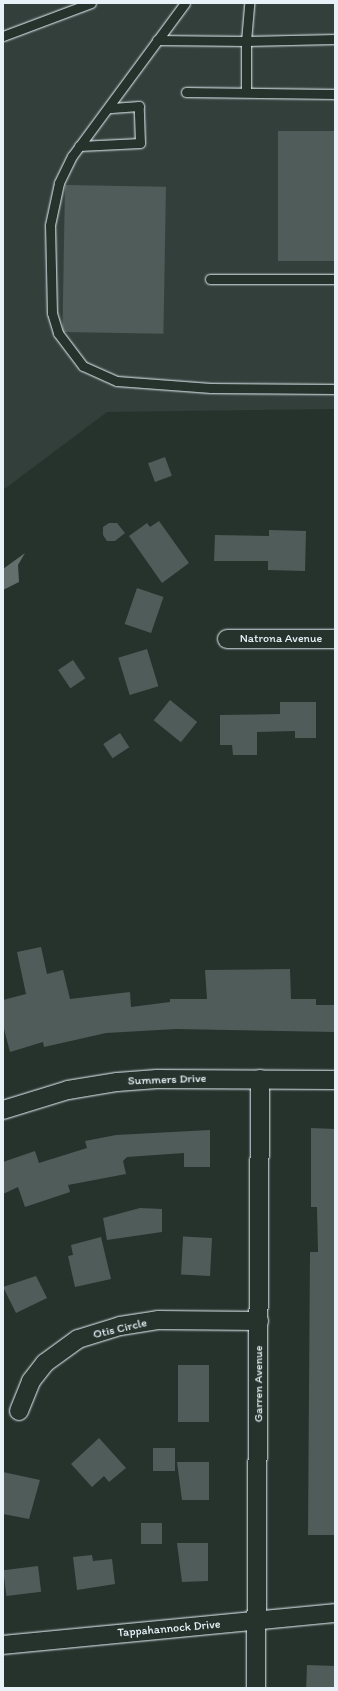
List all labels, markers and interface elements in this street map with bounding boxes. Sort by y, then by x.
street label: Natrona Avenue [240,632,322,646]
street label: Summers Drive [127,1071,207,1089]
street label: Otis Circle [92,1316,148,1342]
street label: Garren Avenue [252,1346,266,1422]
street label: Tappahannock Drive [117,1617,221,1641]

